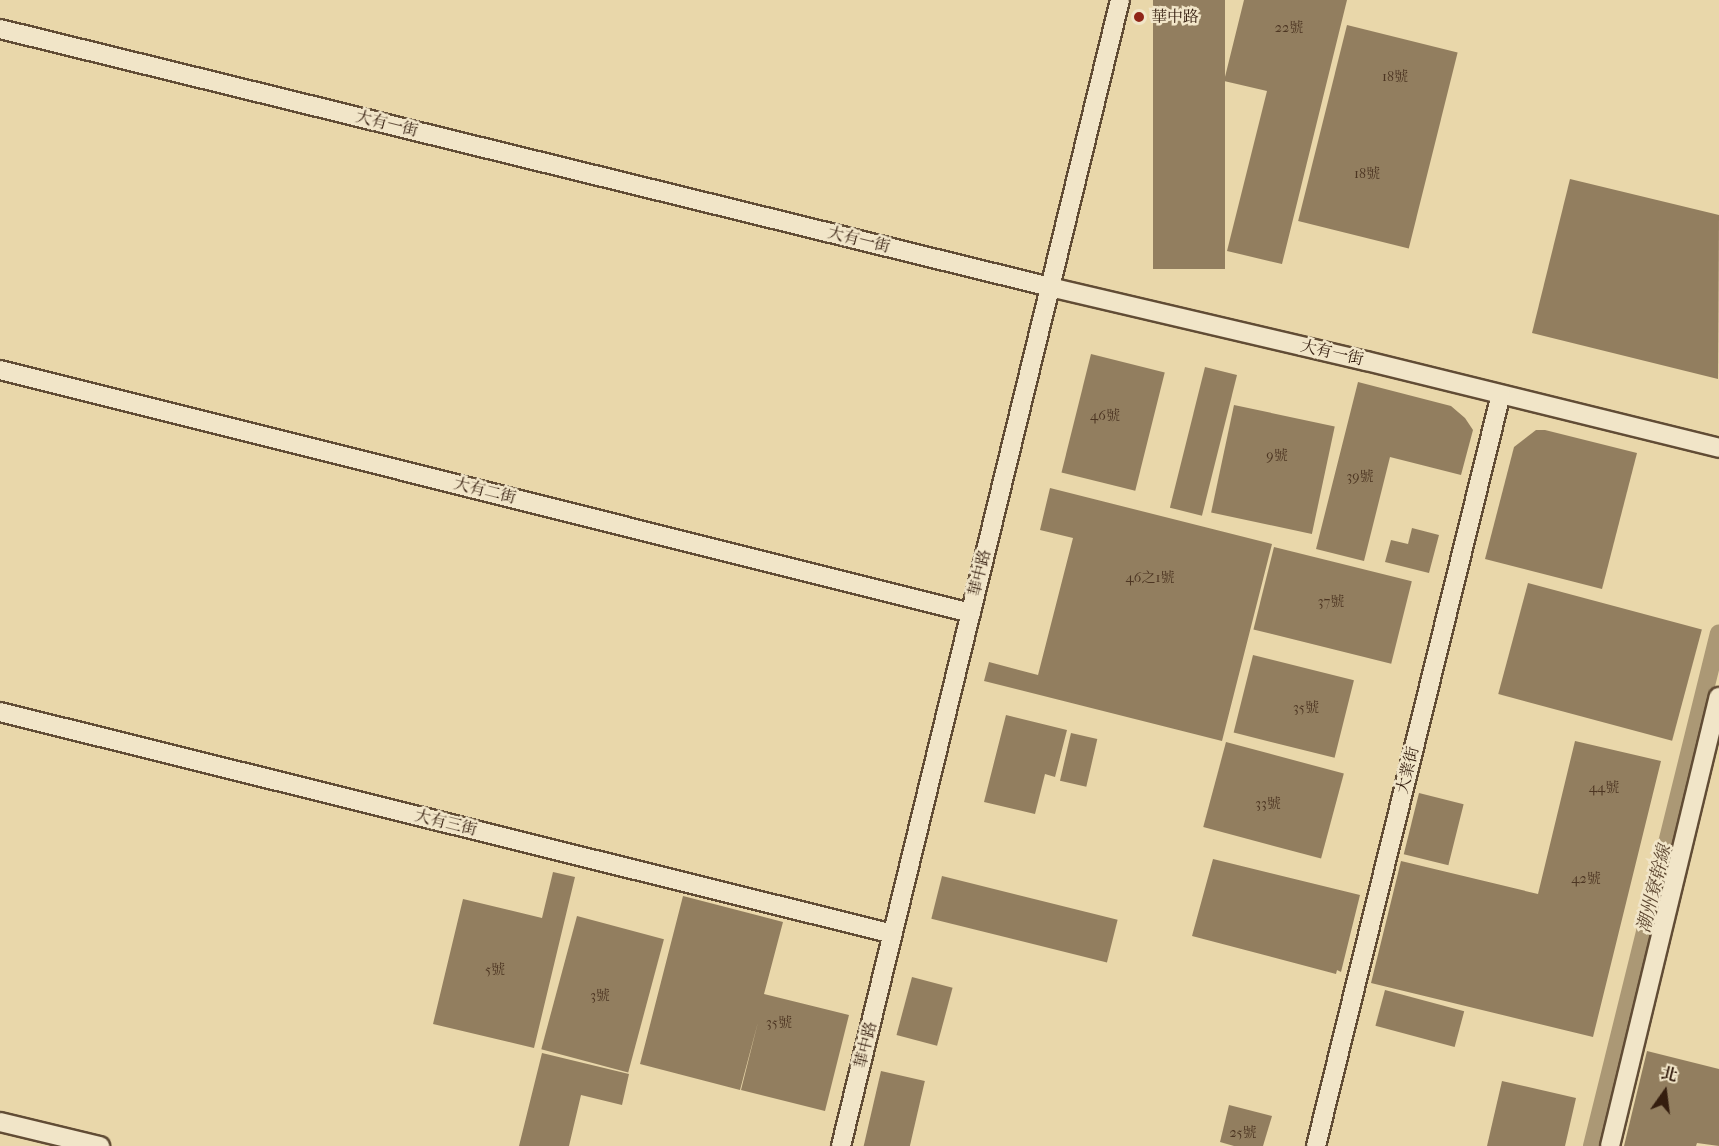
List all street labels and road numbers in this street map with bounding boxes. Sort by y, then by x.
street label: 大有一街 [354,107,420,141]
street label: 大有一街 [826,223,892,257]
street label: 大有一街 [1299,336,1365,370]
street label: 大有二街 [452,474,518,508]
street label: 華中路 [965,547,995,599]
street label: 大業街 [1393,744,1423,796]
street label: 大有三街 [413,806,479,840]
street label: 華中路 [851,1019,881,1071]

